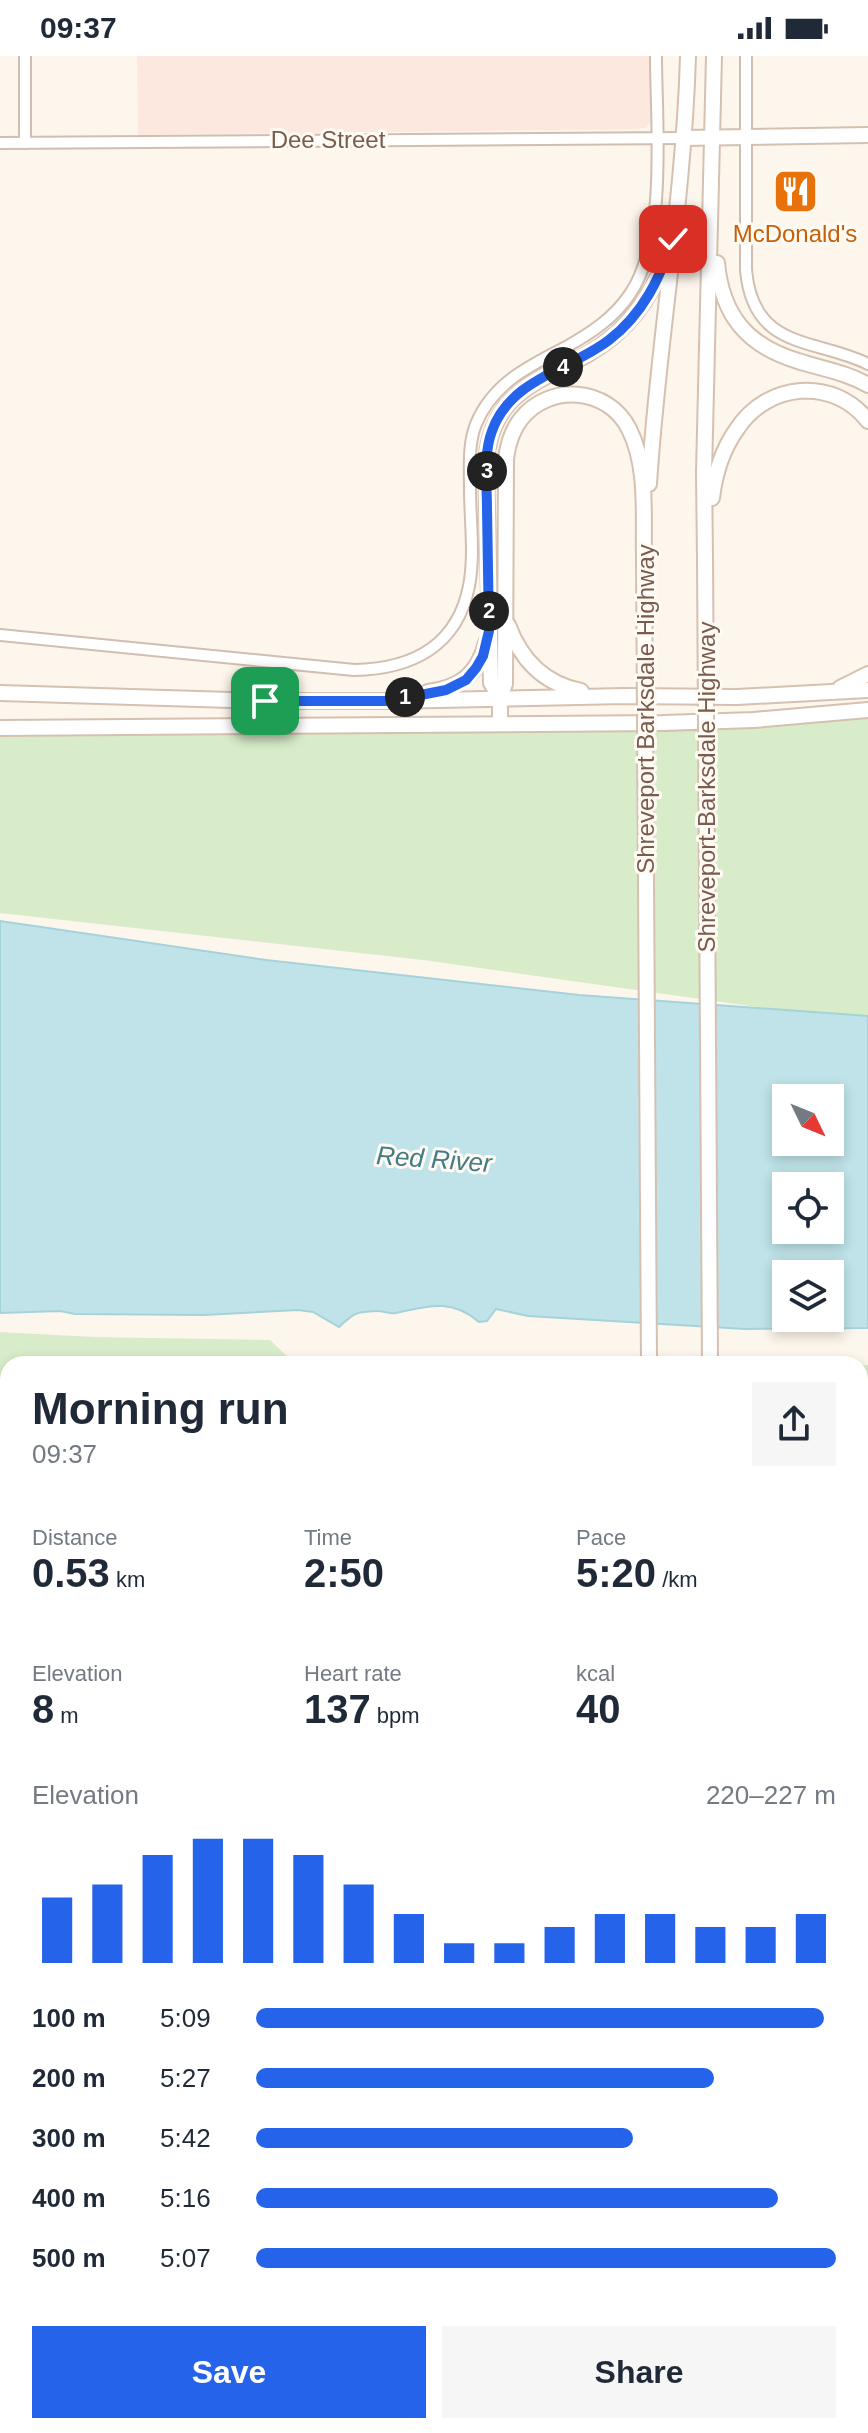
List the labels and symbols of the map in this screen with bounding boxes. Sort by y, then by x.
street label: Dee Street [271,126,386,153]
restaurant icon: McDonald's [771,168,819,216]
pin [639,205,707,273]
place label: McDonald's [733,220,857,247]
pin: 4 [543,347,583,387]
pin: 3 [467,451,507,491]
street label: Shreveport Barksdale Highway [632,544,659,874]
pin: 2 [469,591,509,631]
street label: Shreveport-Barksdale Highway [693,622,720,952]
pin [231,667,299,735]
pin: 1 [385,677,425,717]
north arrow [772,1084,844,1156]
water label: Red River [375,1140,494,1178]

